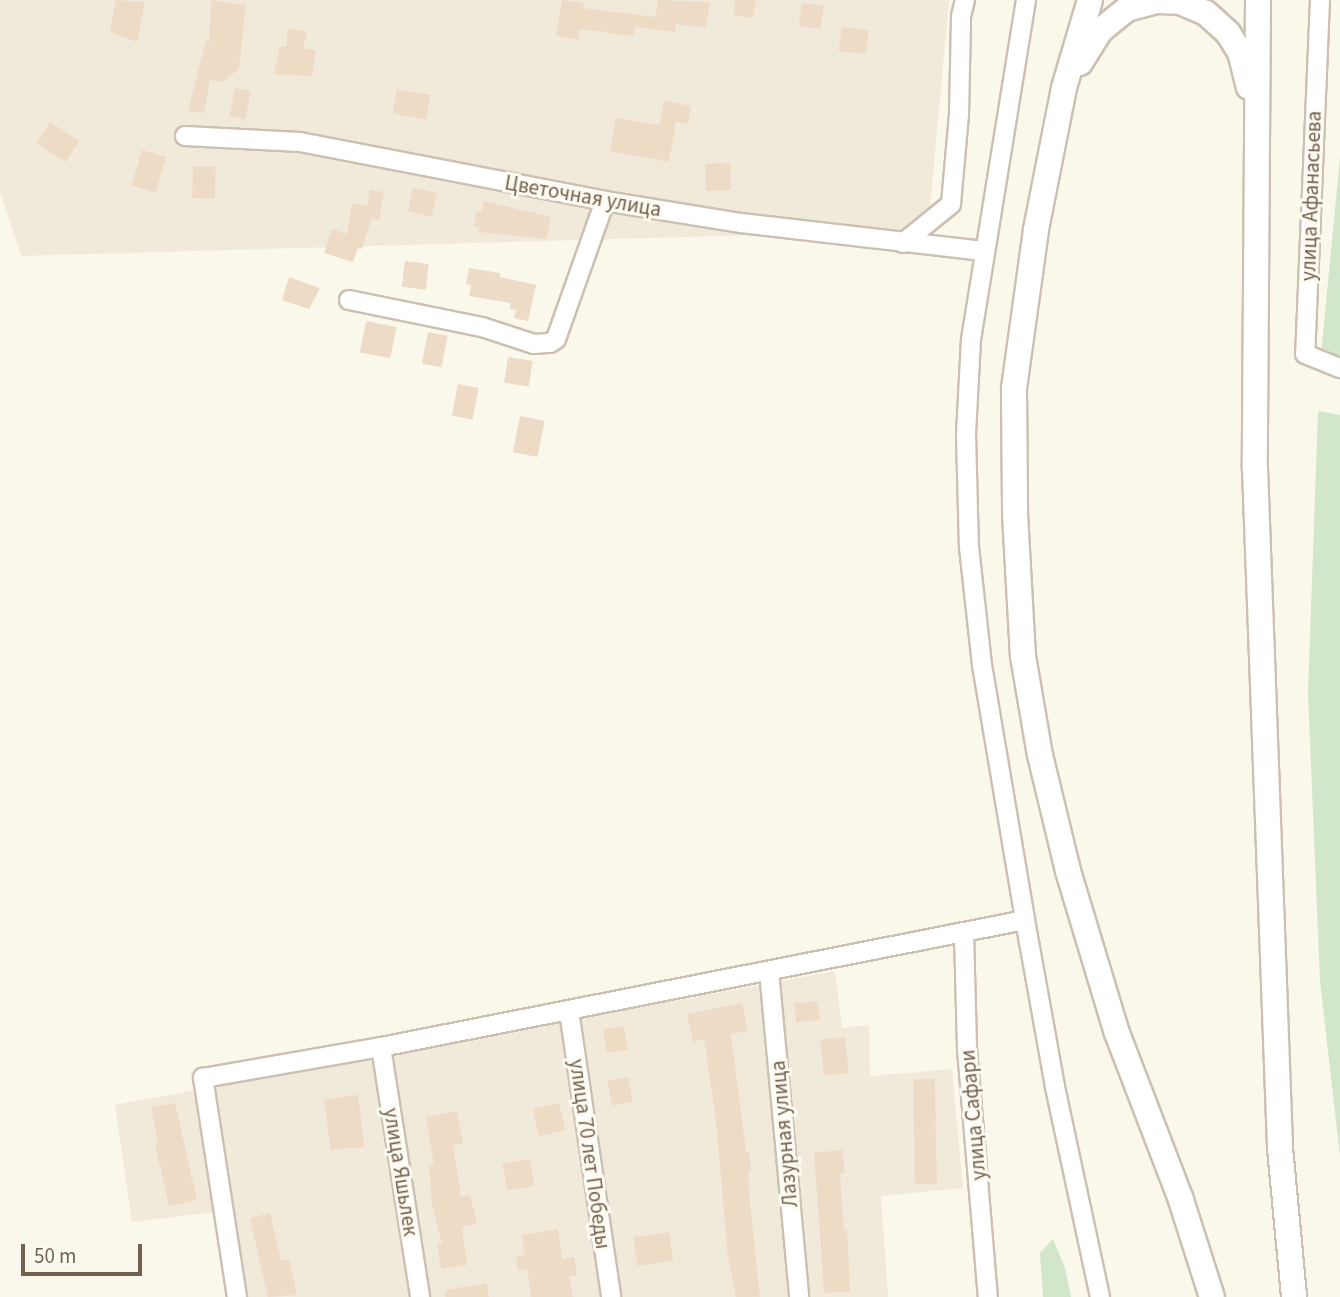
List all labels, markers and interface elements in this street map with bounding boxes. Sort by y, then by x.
street label: улица Афанасьева [1295,110,1327,282]
street label: Цветочная улица [503,170,663,222]
street label: улица Сафари [955,1049,991,1181]
street label: улица 70 лет Победы [564,1057,616,1251]
street label: Лазурная улица [765,1060,803,1208]
street label: улица Яшьлек [378,1106,424,1238]
scale bar [24,1230,145,1274]
text: 50 m [34,1241,76,1271]

